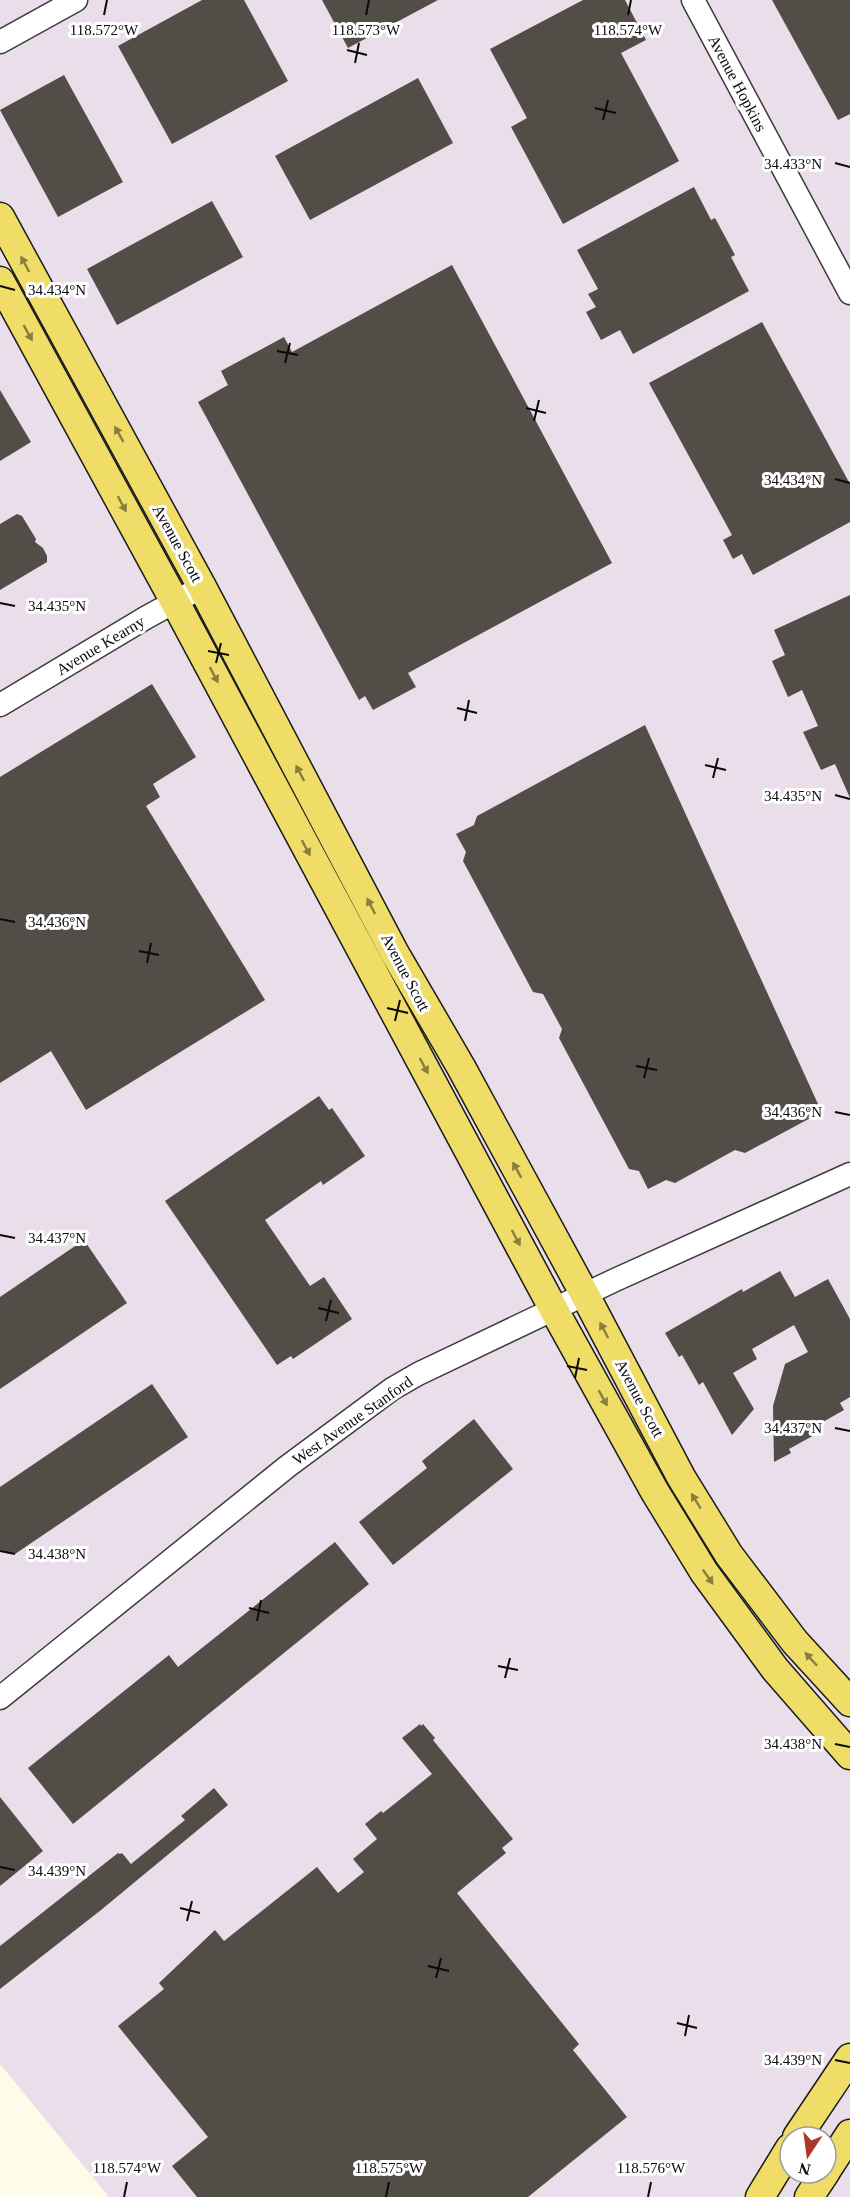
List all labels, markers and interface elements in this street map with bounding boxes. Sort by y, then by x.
text: 118.572°W [70,22,139,38]
text: 118.573°W [332,22,401,38]
text: 118.574°W [594,22,663,38]
street label: Avenue Hopkins [704,32,770,135]
text: 34.433°N [764,156,822,172]
one-way arrow [20,255,30,273]
text: 34.434°N [28,282,86,298]
one-way arrow [23,325,33,342]
one-way arrow [114,426,124,443]
text: 34.434°N [764,472,822,488]
one-way arrow [117,495,127,512]
street label: Avenue Scott [149,502,206,585]
text: 34.435°N [28,598,86,614]
street label: Avenue Kearny [53,612,148,679]
one-way arrow [209,667,219,684]
one-way arrow [296,764,306,782]
text: 34.435°N [764,788,822,804]
one-way arrow [301,839,311,856]
one-way arrow [367,898,376,915]
text: 34.436°N [28,914,86,930]
street label: Avenue Scott [378,931,433,1014]
one-way arrow [419,1057,429,1075]
text: 34.436°N [764,1104,822,1120]
one-way arrow [512,1161,522,1178]
text: 34.437°N [28,1230,86,1246]
one-way arrow [511,1230,521,1247]
one-way arrow [599,1321,609,1338]
street label: Avenue Scott [612,1357,667,1440]
street label: West Avenue Stanford [289,1373,415,1468]
one-way arrow [598,1389,608,1406]
text: 34.437°N [764,1420,822,1436]
one-way arrow [691,1493,702,1510]
text: 34.438°N [28,1546,86,1562]
one-way arrow [702,1569,714,1585]
one-way arrow [804,1652,818,1666]
text: 34.438°N [764,1736,822,1752]
text: 34.439°N [28,1863,86,1879]
text: 34.439°N [764,2052,822,2068]
north arrow [778,2125,838,2185]
text: N [797,2159,812,2179]
text: 118.574°W [93,2160,162,2176]
text: 118.575°W [355,2160,424,2176]
text: 118.576°W [617,2160,686,2176]

